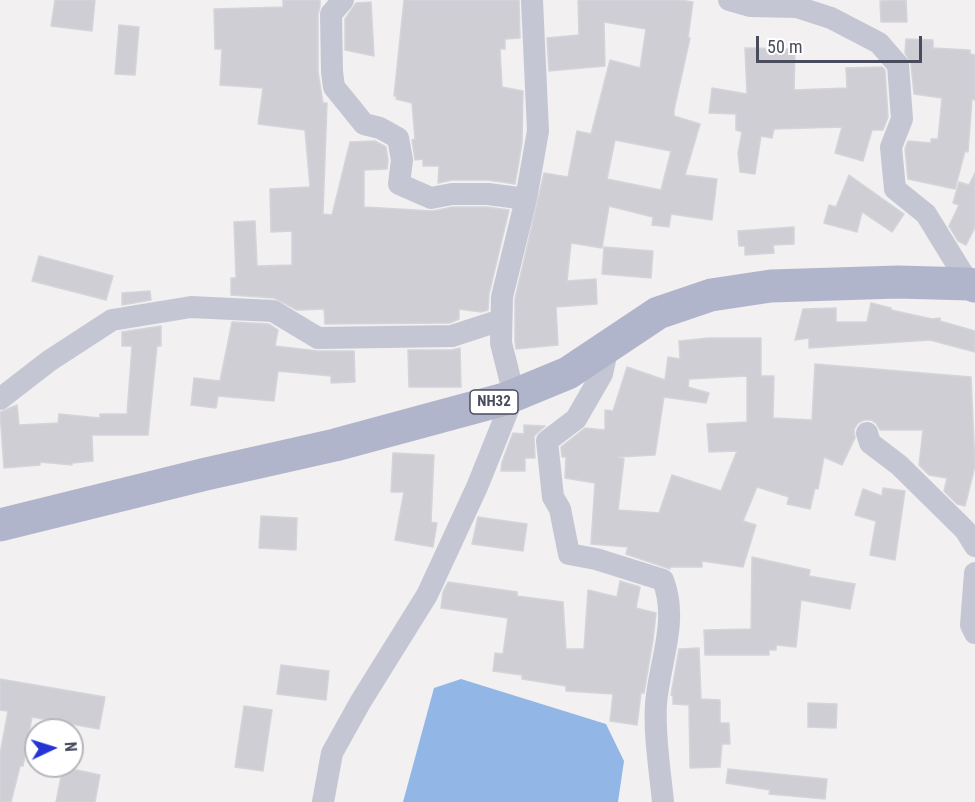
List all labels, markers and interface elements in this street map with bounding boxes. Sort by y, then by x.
scale bar [759,24,926,62]
text: 50 m [767,36,802,57]
road number: NH32 [470,390,518,414]
north arrow [24,718,84,778]
text: N [61,741,80,752]

